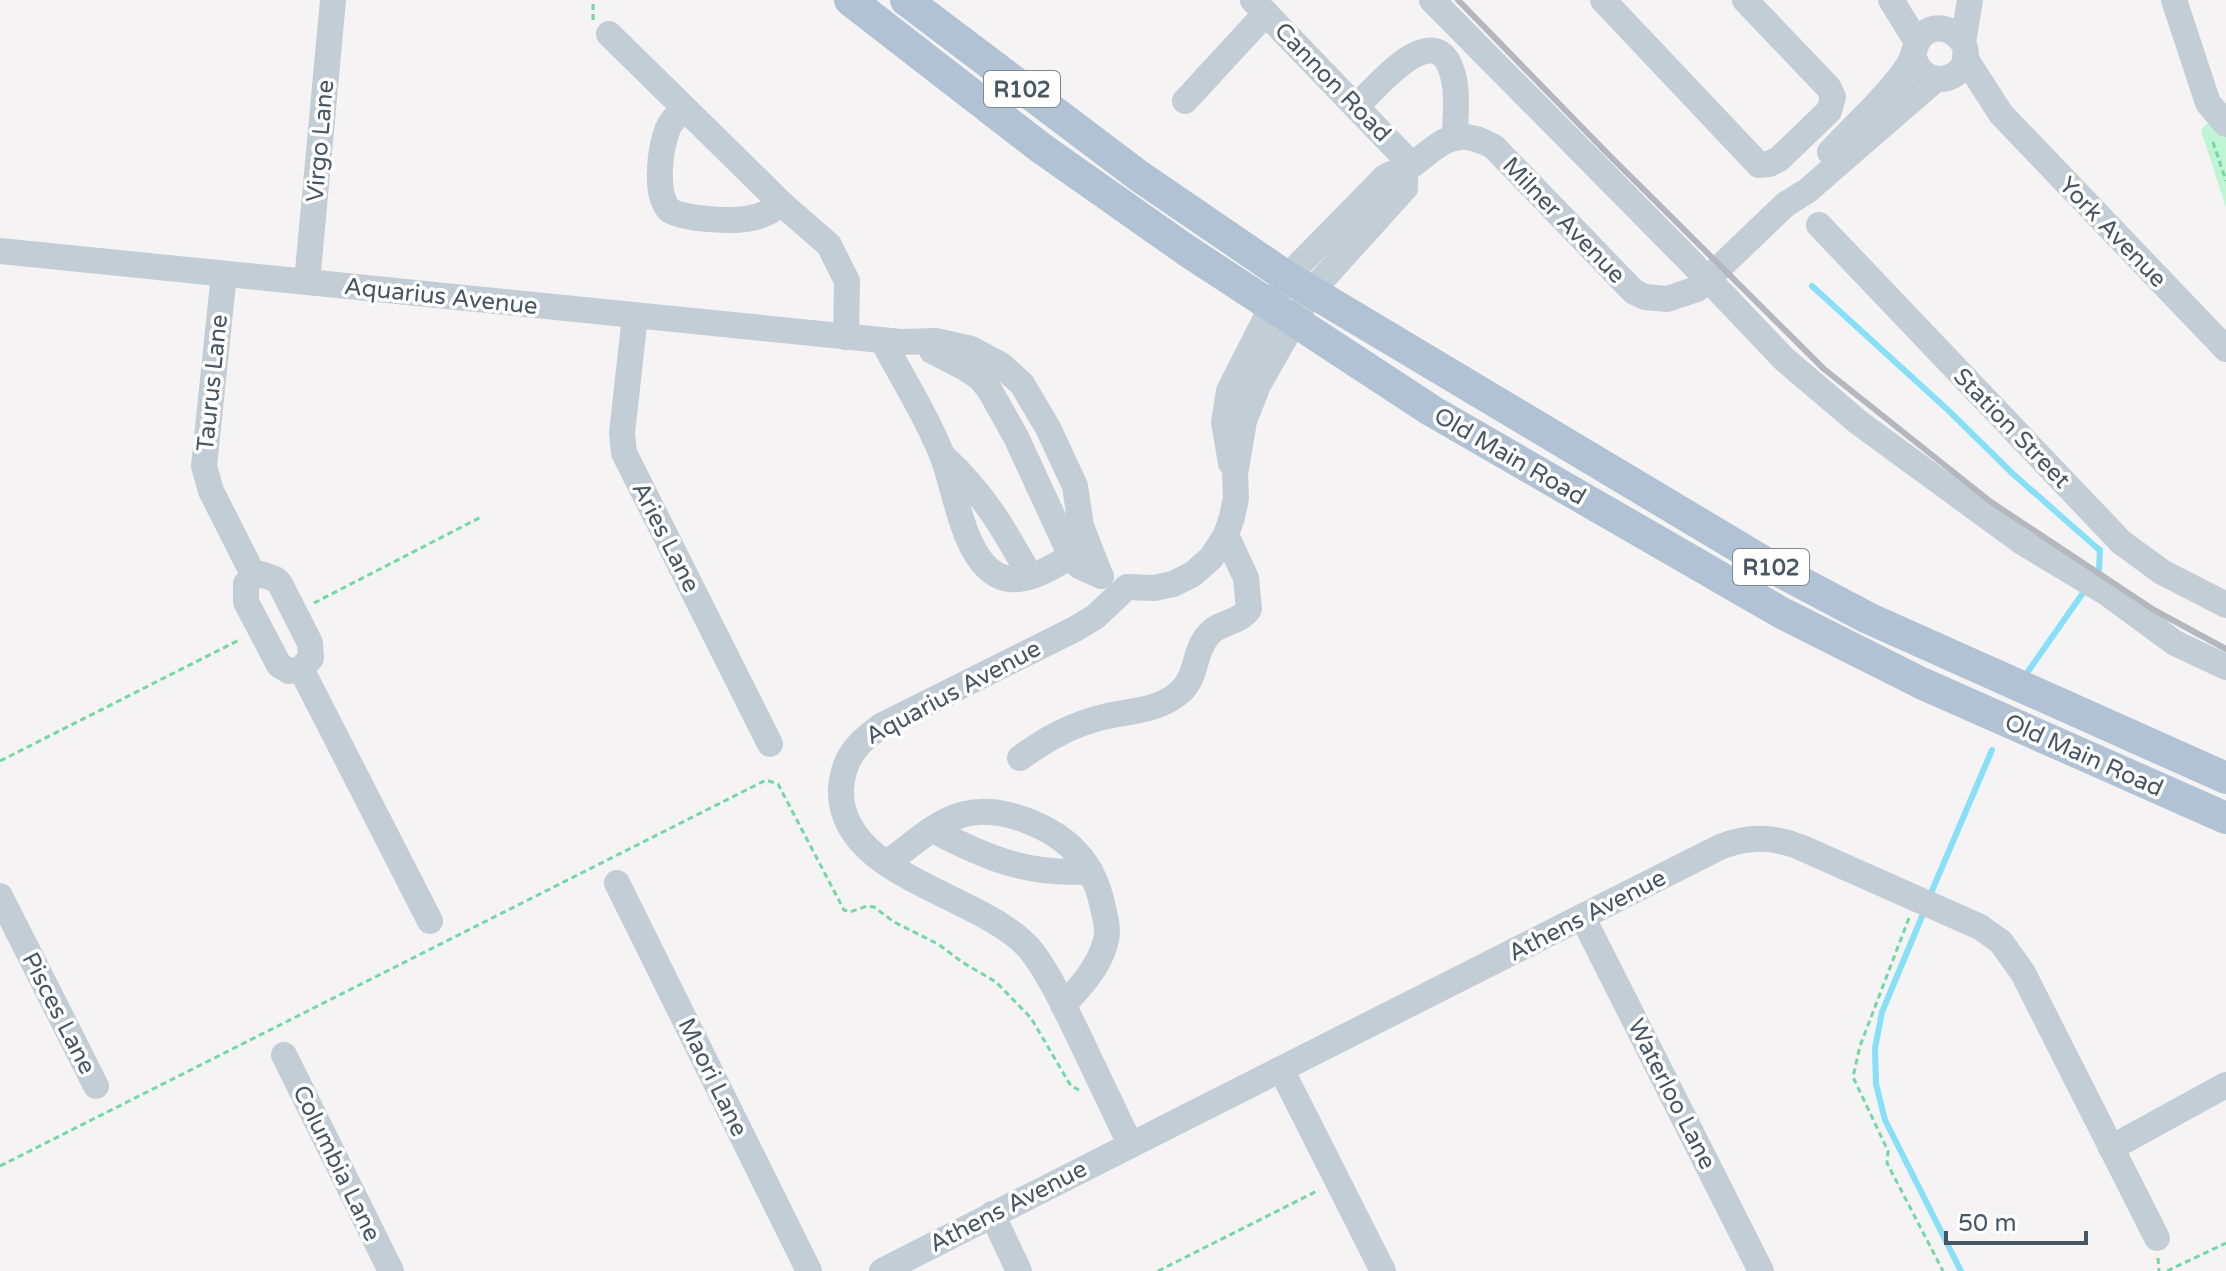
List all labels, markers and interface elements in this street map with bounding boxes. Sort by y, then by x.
street label: Cannon Road [1268,16,1397,148]
road number: R102 [984,71,1060,107]
street label: Virgo Lane [301,79,340,203]
street label: Milner Avenue [1496,151,1631,290]
street label: York Avenue [2053,171,2173,294]
street label: Aquarius Avenue [343,272,539,321]
street label: Taurus Lane [191,313,234,453]
street label: Station Street [1947,362,2076,494]
street label: Old Main Road [1429,401,1591,512]
street label: Aries Lane [625,477,706,597]
road number: R102 [1733,549,1809,585]
street label: Aquarius Avenue [861,634,1046,751]
street label: Old Main Road [2000,708,2168,803]
street label: Athens Avenue [1504,863,1671,968]
street label: Pisces Lane [15,947,102,1079]
street label: Maori Lane [671,1013,754,1141]
street label: Waterloo Lane [1621,1014,1722,1174]
street label: Columbia Lane [286,1081,387,1246]
street label: Athens Avenue [925,1154,1092,1259]
scale bar [1946,1195,2086,1245]
text: 50 m [1958,1209,2016,1238]

